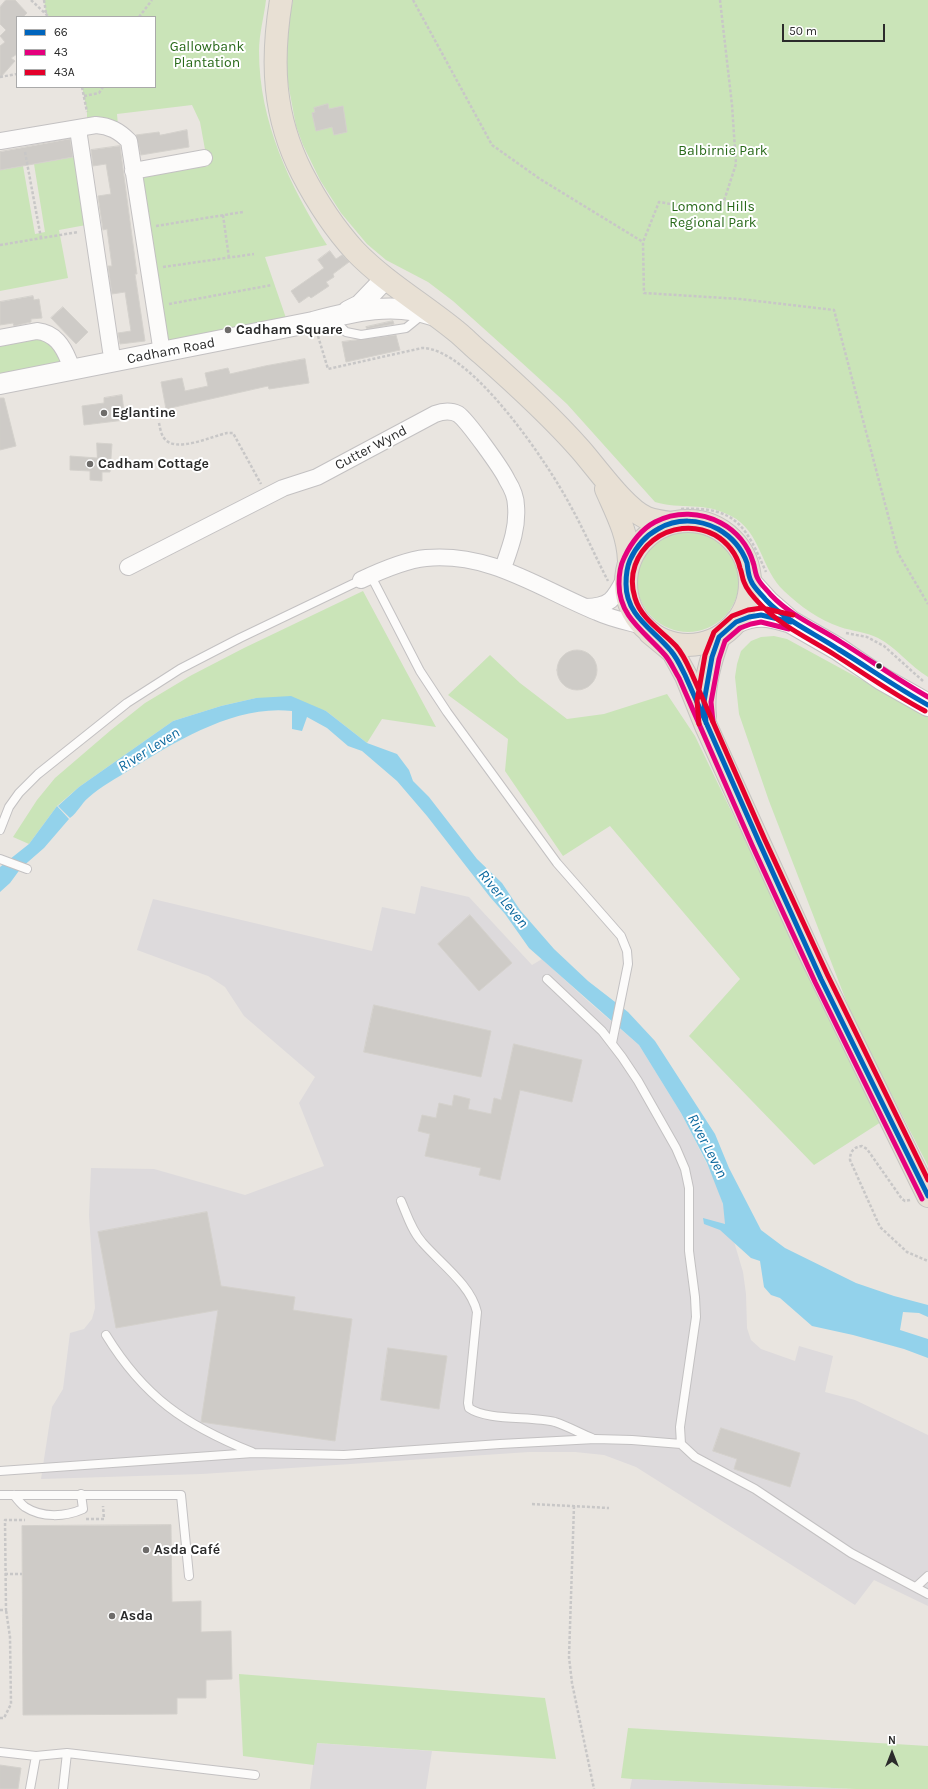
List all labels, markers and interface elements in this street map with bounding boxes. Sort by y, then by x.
legend [16,16,156,88]
scale bar [784,16,887,42]
text: 50 m [789,24,817,38]
text: 66 [54,25,68,39]
park label: Gallowbank Plantation [170,39,244,72]
text: 43 [54,45,68,59]
text: 43A [54,65,75,79]
park label: Balbirnie Park [678,143,768,159]
park label: Lomond Hills Regional Park [669,199,757,232]
place label: Cadham Square [236,322,343,338]
marker: Cadham Square [223,325,233,335]
street label: Cadham Road [126,334,216,368]
place label: Eglantine [112,405,176,421]
marker: Eglantine [99,408,109,418]
street label: Cutter Wynd [332,422,410,474]
place label: Cadham Cottage [98,456,209,472]
marker: Cadham Cottage [85,459,95,469]
unlabelled marker [874,661,884,671]
water label: River Leven [115,724,183,776]
water label: River Leven [474,866,532,932]
water label: River Leven [683,1111,731,1181]
place label: Asda Café [154,1542,220,1558]
marker: Asda Café [141,1545,151,1555]
place label: Asda [120,1608,153,1624]
marker: Asda [107,1611,117,1621]
north arrow [872,1733,912,1773]
text: N [888,1734,896,1747]

